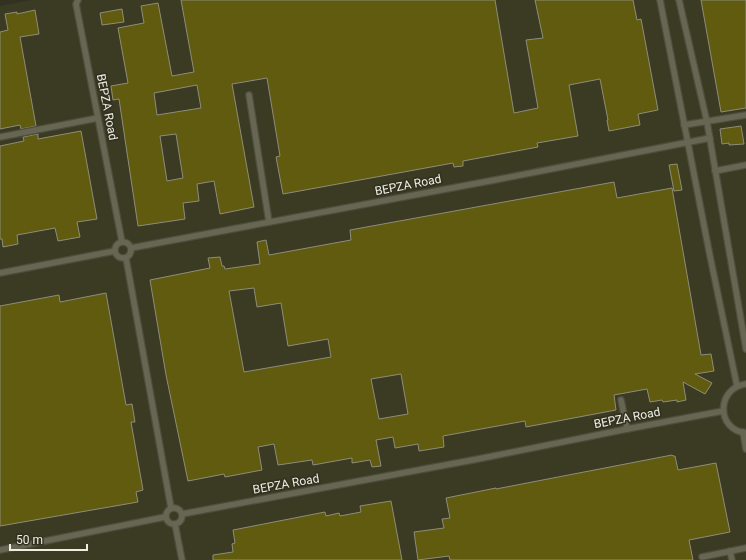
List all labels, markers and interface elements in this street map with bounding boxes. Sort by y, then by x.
street label: BEPZA Road [94,73,120,141]
street label: BEPZA Road [374,172,442,198]
street label: BEPZA Road [593,405,661,431]
street label: BEPZA Road [252,471,320,497]
scale bar [10,526,87,552]
text: 50 m [16,533,43,547]

